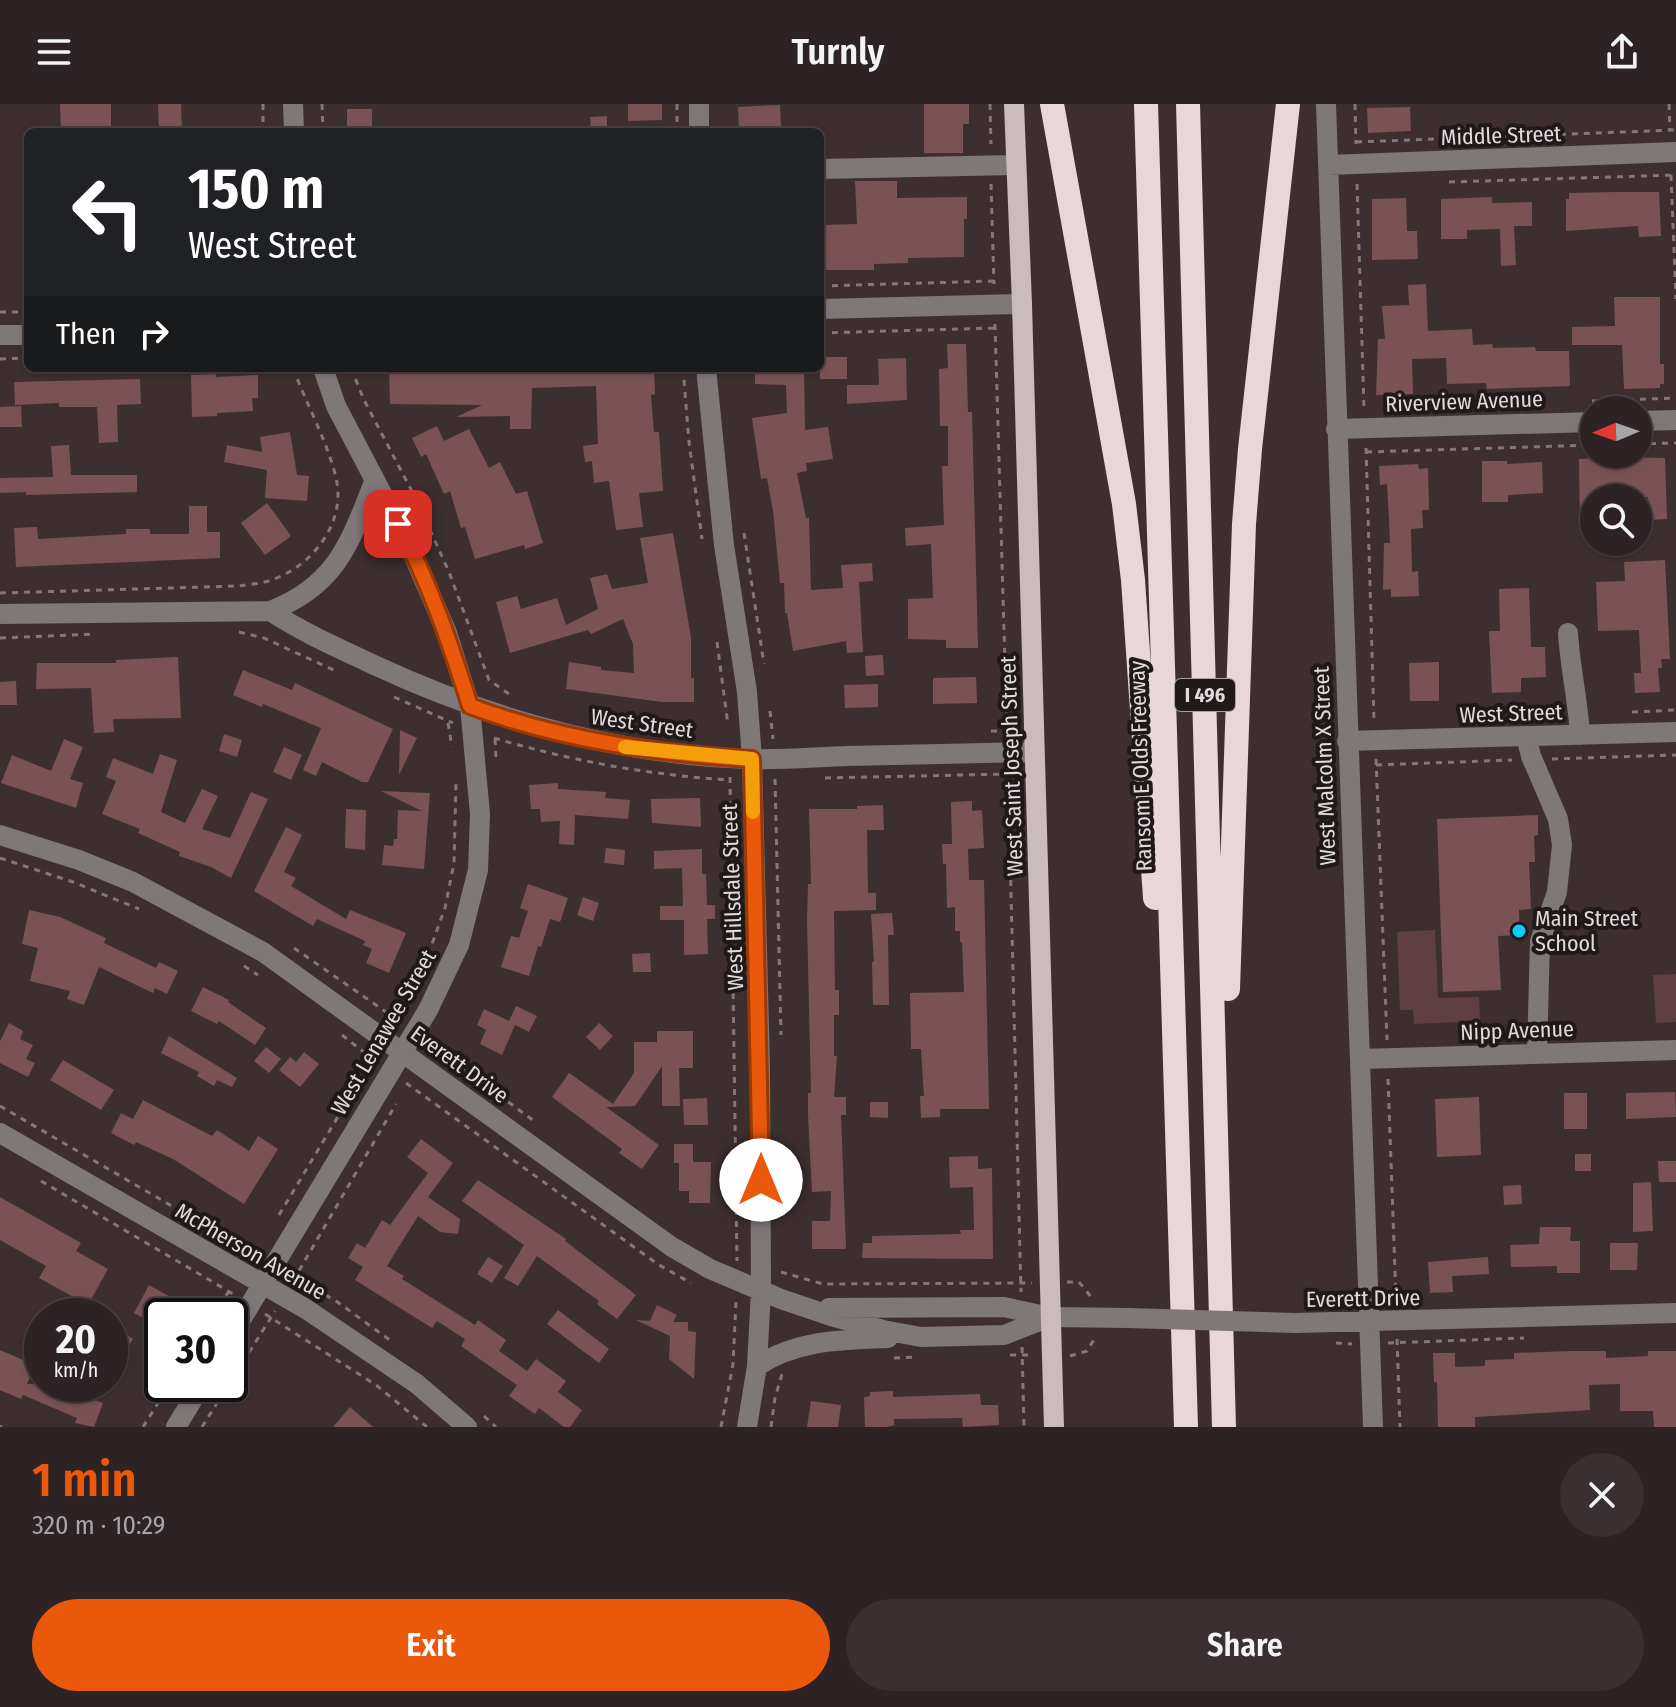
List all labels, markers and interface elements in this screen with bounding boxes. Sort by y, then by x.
icon: menu [32,30,76,74]
text: Turnly [792,30,884,74]
icon: share [1600,30,1644,74]
street label: Middle Street [1440,120,1563,151]
text: 150 m [188,156,324,223]
icon: left [56,160,160,264]
text: West Street [188,224,357,268]
icon: right [132,312,176,356]
text: Then [56,316,116,352]
street label: Riverview Avenue [1385,385,1543,418]
north arrow [1580,396,1652,468]
map controls [1580,396,1652,556]
button: search [1580,484,1652,556]
pin [364,490,432,558]
icon: arrive [376,502,420,546]
street label: West Saint Joseph Street [994,655,1029,877]
street label: Ransom E Olds Freeway [1123,660,1158,872]
street label: West Malcolm X Street [1308,665,1341,866]
road number: I 496 [1175,679,1235,711]
street label: West Street [1459,698,1564,729]
street label: West Street [589,703,696,744]
street label: West Hillsdale Street [716,802,749,991]
place label: Main Street School [1535,905,1639,957]
marker: Main Street School [1510,922,1528,940]
street label: West Lenawee Street [325,944,442,1120]
street label: Nipp Avenue [1460,1015,1574,1046]
street label: Everett Drive [405,1020,514,1109]
position arrow [719,1138,803,1222]
street label: McPherson Avenue [170,1197,331,1306]
street label: Everett Drive [1306,1284,1420,1313]
speed limit sign: 30 [144,1298,248,1402]
text: 20 [56,1316,96,1364]
text: km/h [54,1358,98,1382]
text: 1 min [32,1451,137,1509]
button: close [1560,1453,1644,1537]
text: 320 m · 10:29 [32,1510,165,1541]
button: Exit [32,1599,830,1691]
button: Share [846,1599,1644,1691]

